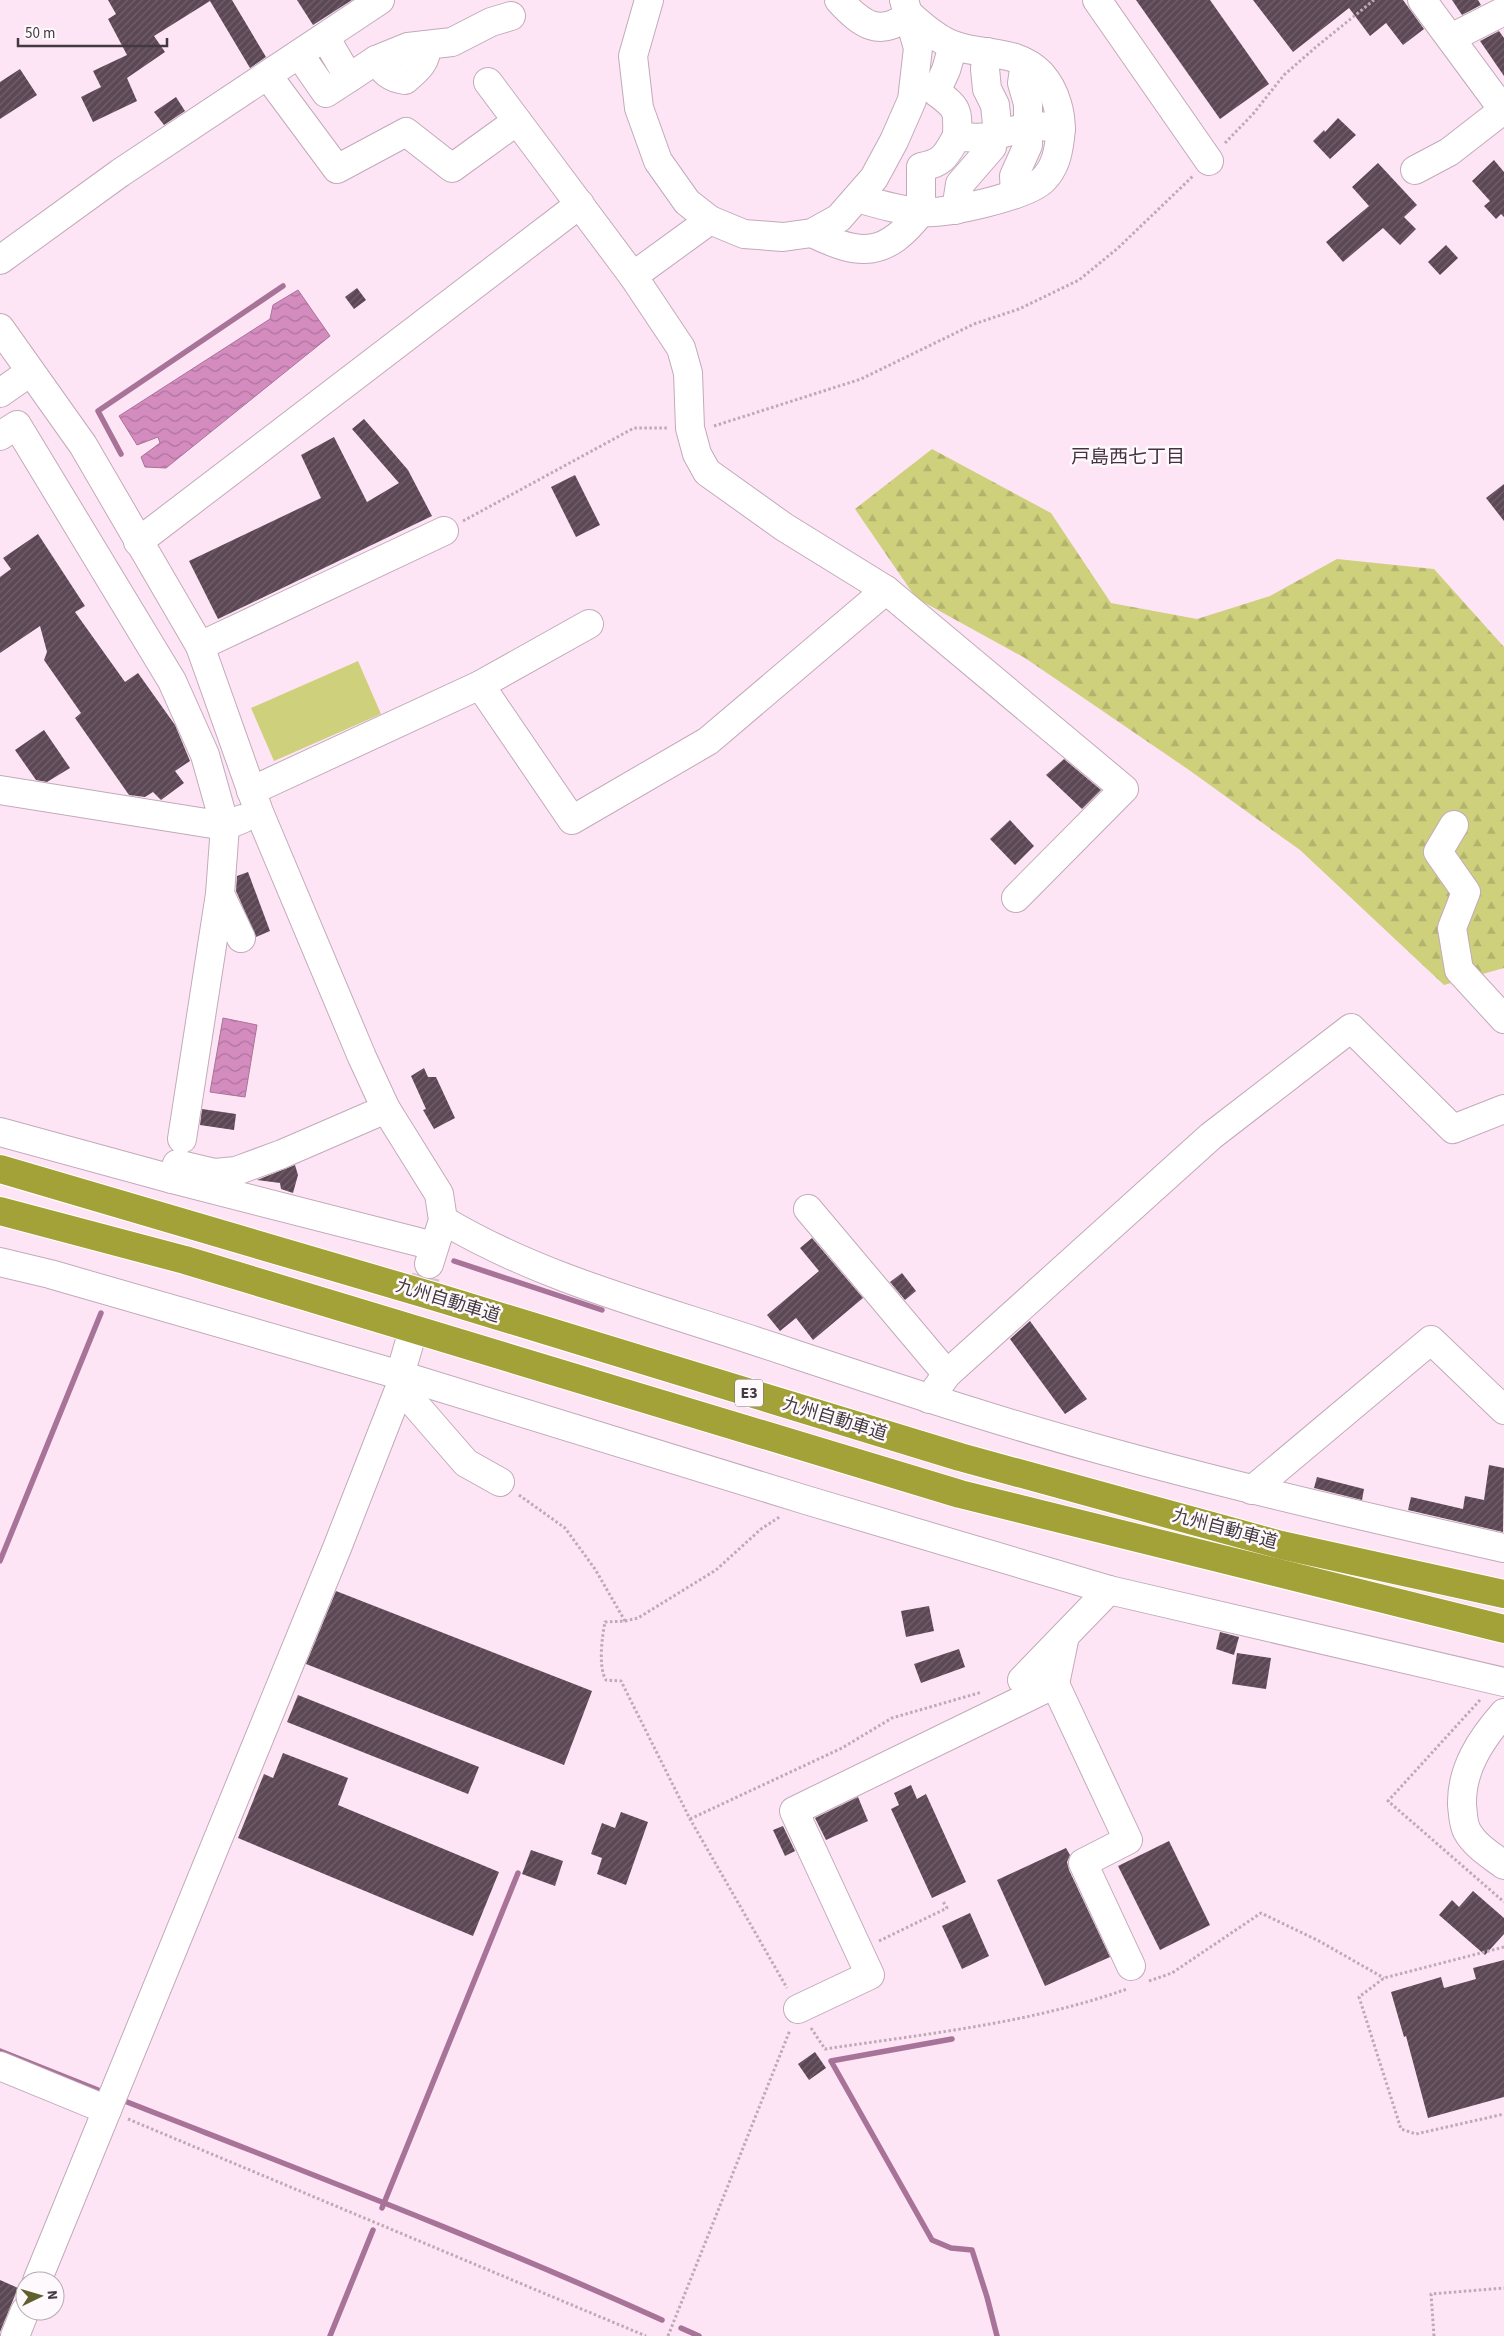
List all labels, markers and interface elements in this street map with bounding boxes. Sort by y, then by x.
scale bar [18,15,166,47]
text: 50 m [25,23,55,44]
district label: 戸島西七丁目 [1071,444,1185,471]
street label: 九州自動車道 [393,1273,503,1329]
road number: E3 [735,1380,763,1406]
street label: 九州自動車道 [780,1391,890,1447]
street label: 九州自動車道 [1170,1503,1280,1555]
north arrow [15,2271,65,2321]
text: N [42,2289,62,2300]

